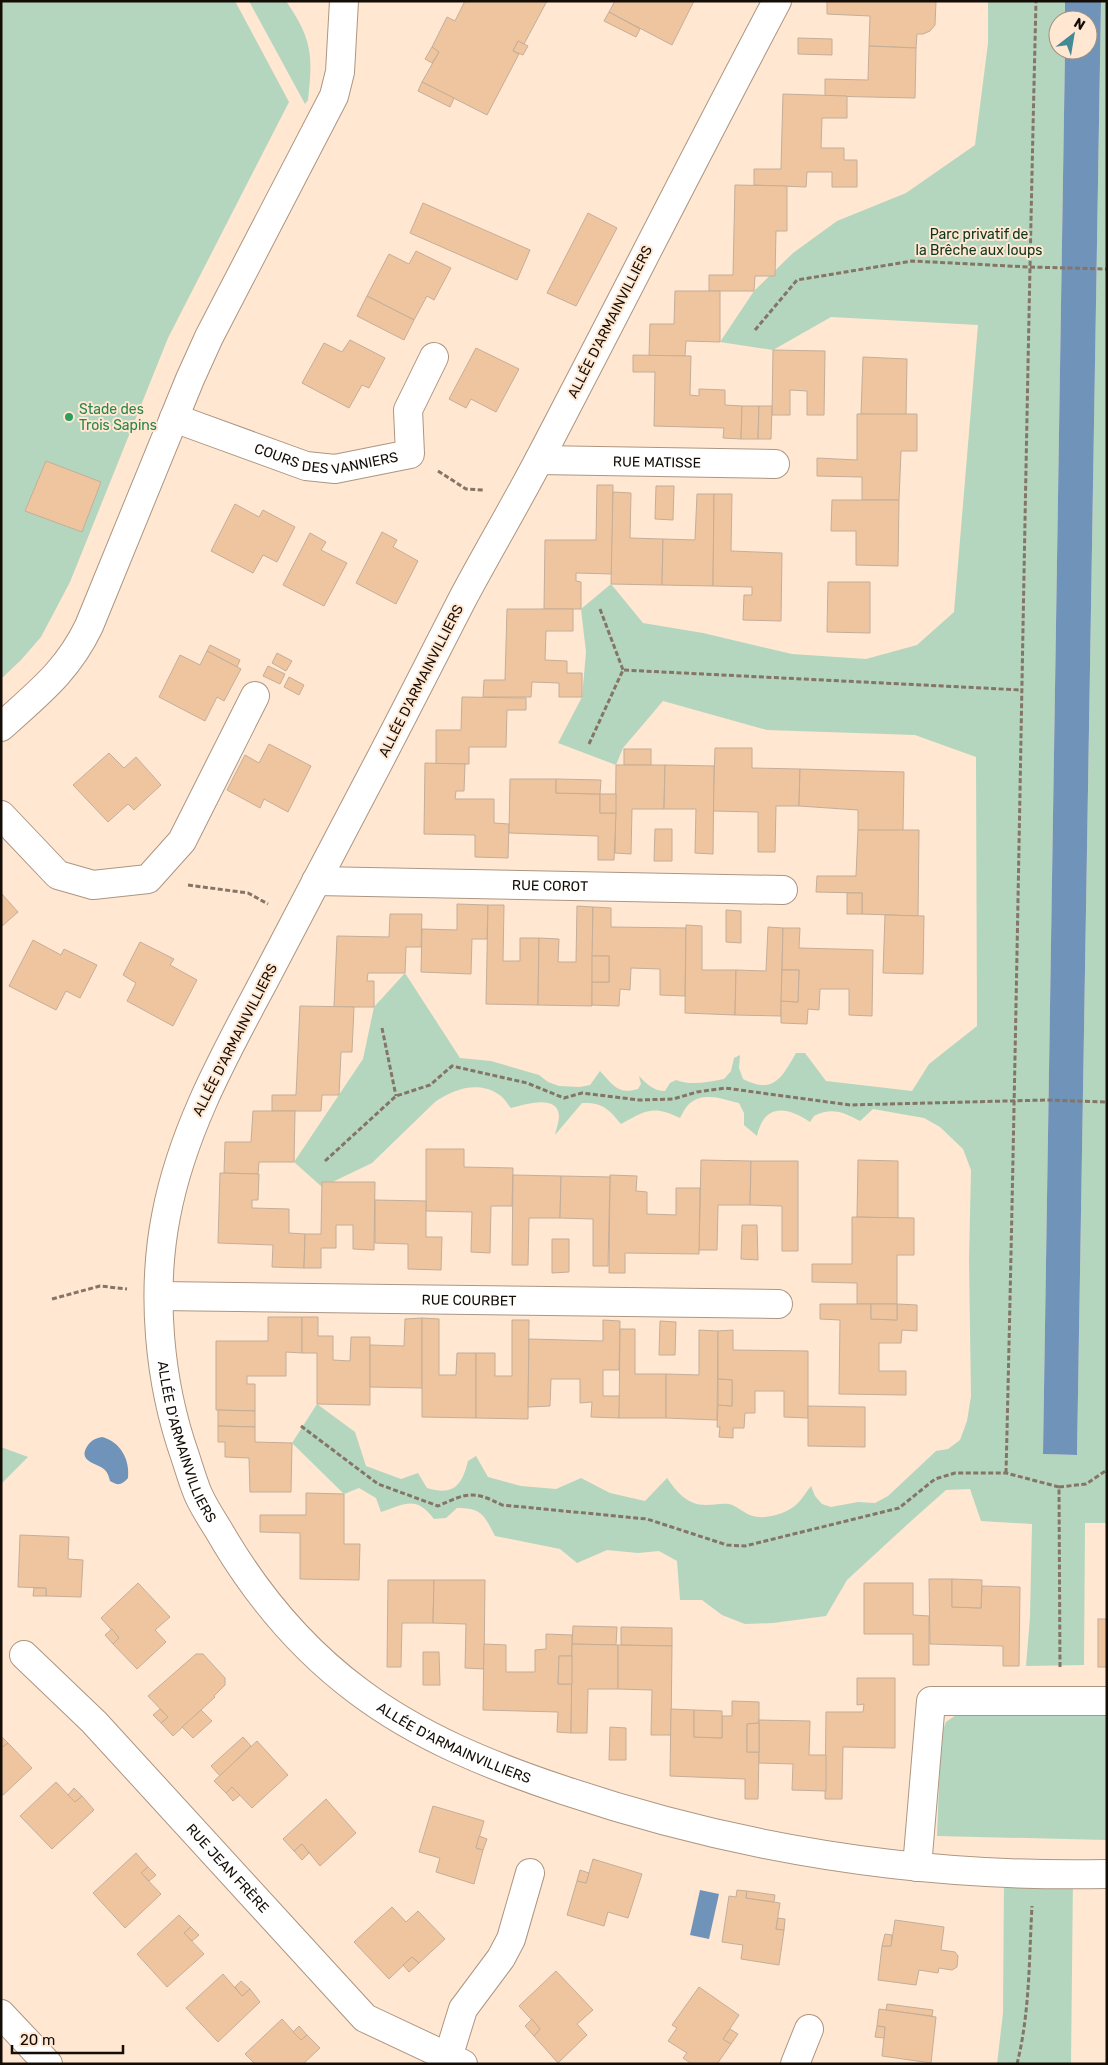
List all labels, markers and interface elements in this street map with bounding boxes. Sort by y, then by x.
north arrow [1048,10,1098,60]
text: N [1071,14,1088,34]
park label: Parc privatif de la Brêche aux loups [916,226,1042,259]
street label: ALLÉE D'ARMAINVILLIERS [563,242,656,401]
place label: Stade des Trois Sapins [79,401,157,434]
marker: Stade des Trois Sapins [63,411,75,423]
street label: COURS DES VANNIERS [252,439,400,478]
street label: RUE MATISSE [613,453,701,471]
street label: ALLÉE D'ARMAINVILLIERS [374,601,467,760]
street label: RUE COROT [512,876,588,895]
street label: ALLÉE D'ARMAINVILLIERS [188,960,281,1119]
street label: RUE COURBET [422,1291,516,1309]
street label: ALLÉE D'ARMAINVILLIERS [154,1360,220,1526]
street label: ALLÉE D'ARMAINVILLIERS [374,1698,534,1787]
street label: RUE JEAN FRÈRE [183,1820,273,1916]
scale bar [12,2022,124,2054]
text: 20 m [20,2031,55,2049]

